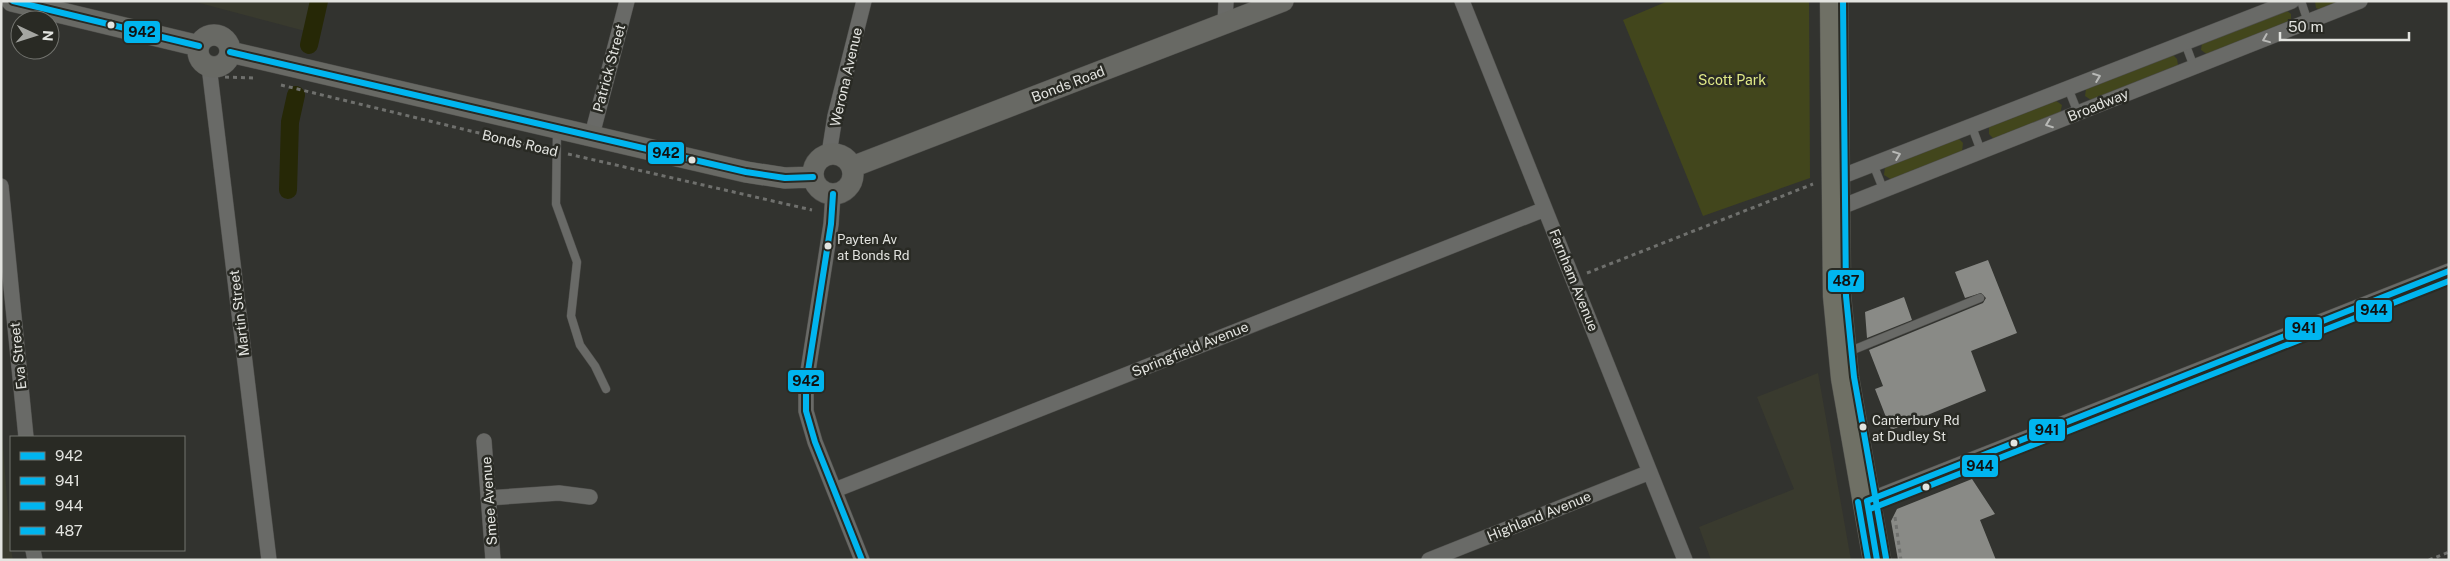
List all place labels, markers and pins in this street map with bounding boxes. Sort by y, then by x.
unlabelled marker [106,20,116,30]
unlabelled marker [687,155,697,165]
place label: Payten Av at Bonds Rd [837,232,910,263]
marker: Payten Av at Bonds Rd [823,241,833,251]
place label: Canterbury Rd at Dudley St [1872,413,1960,444]
marker: Canterbury Rd at Dudley St [1858,422,1868,432]
unlabelled marker [2009,438,2019,448]
unlabelled marker [1921,482,1931,492]

